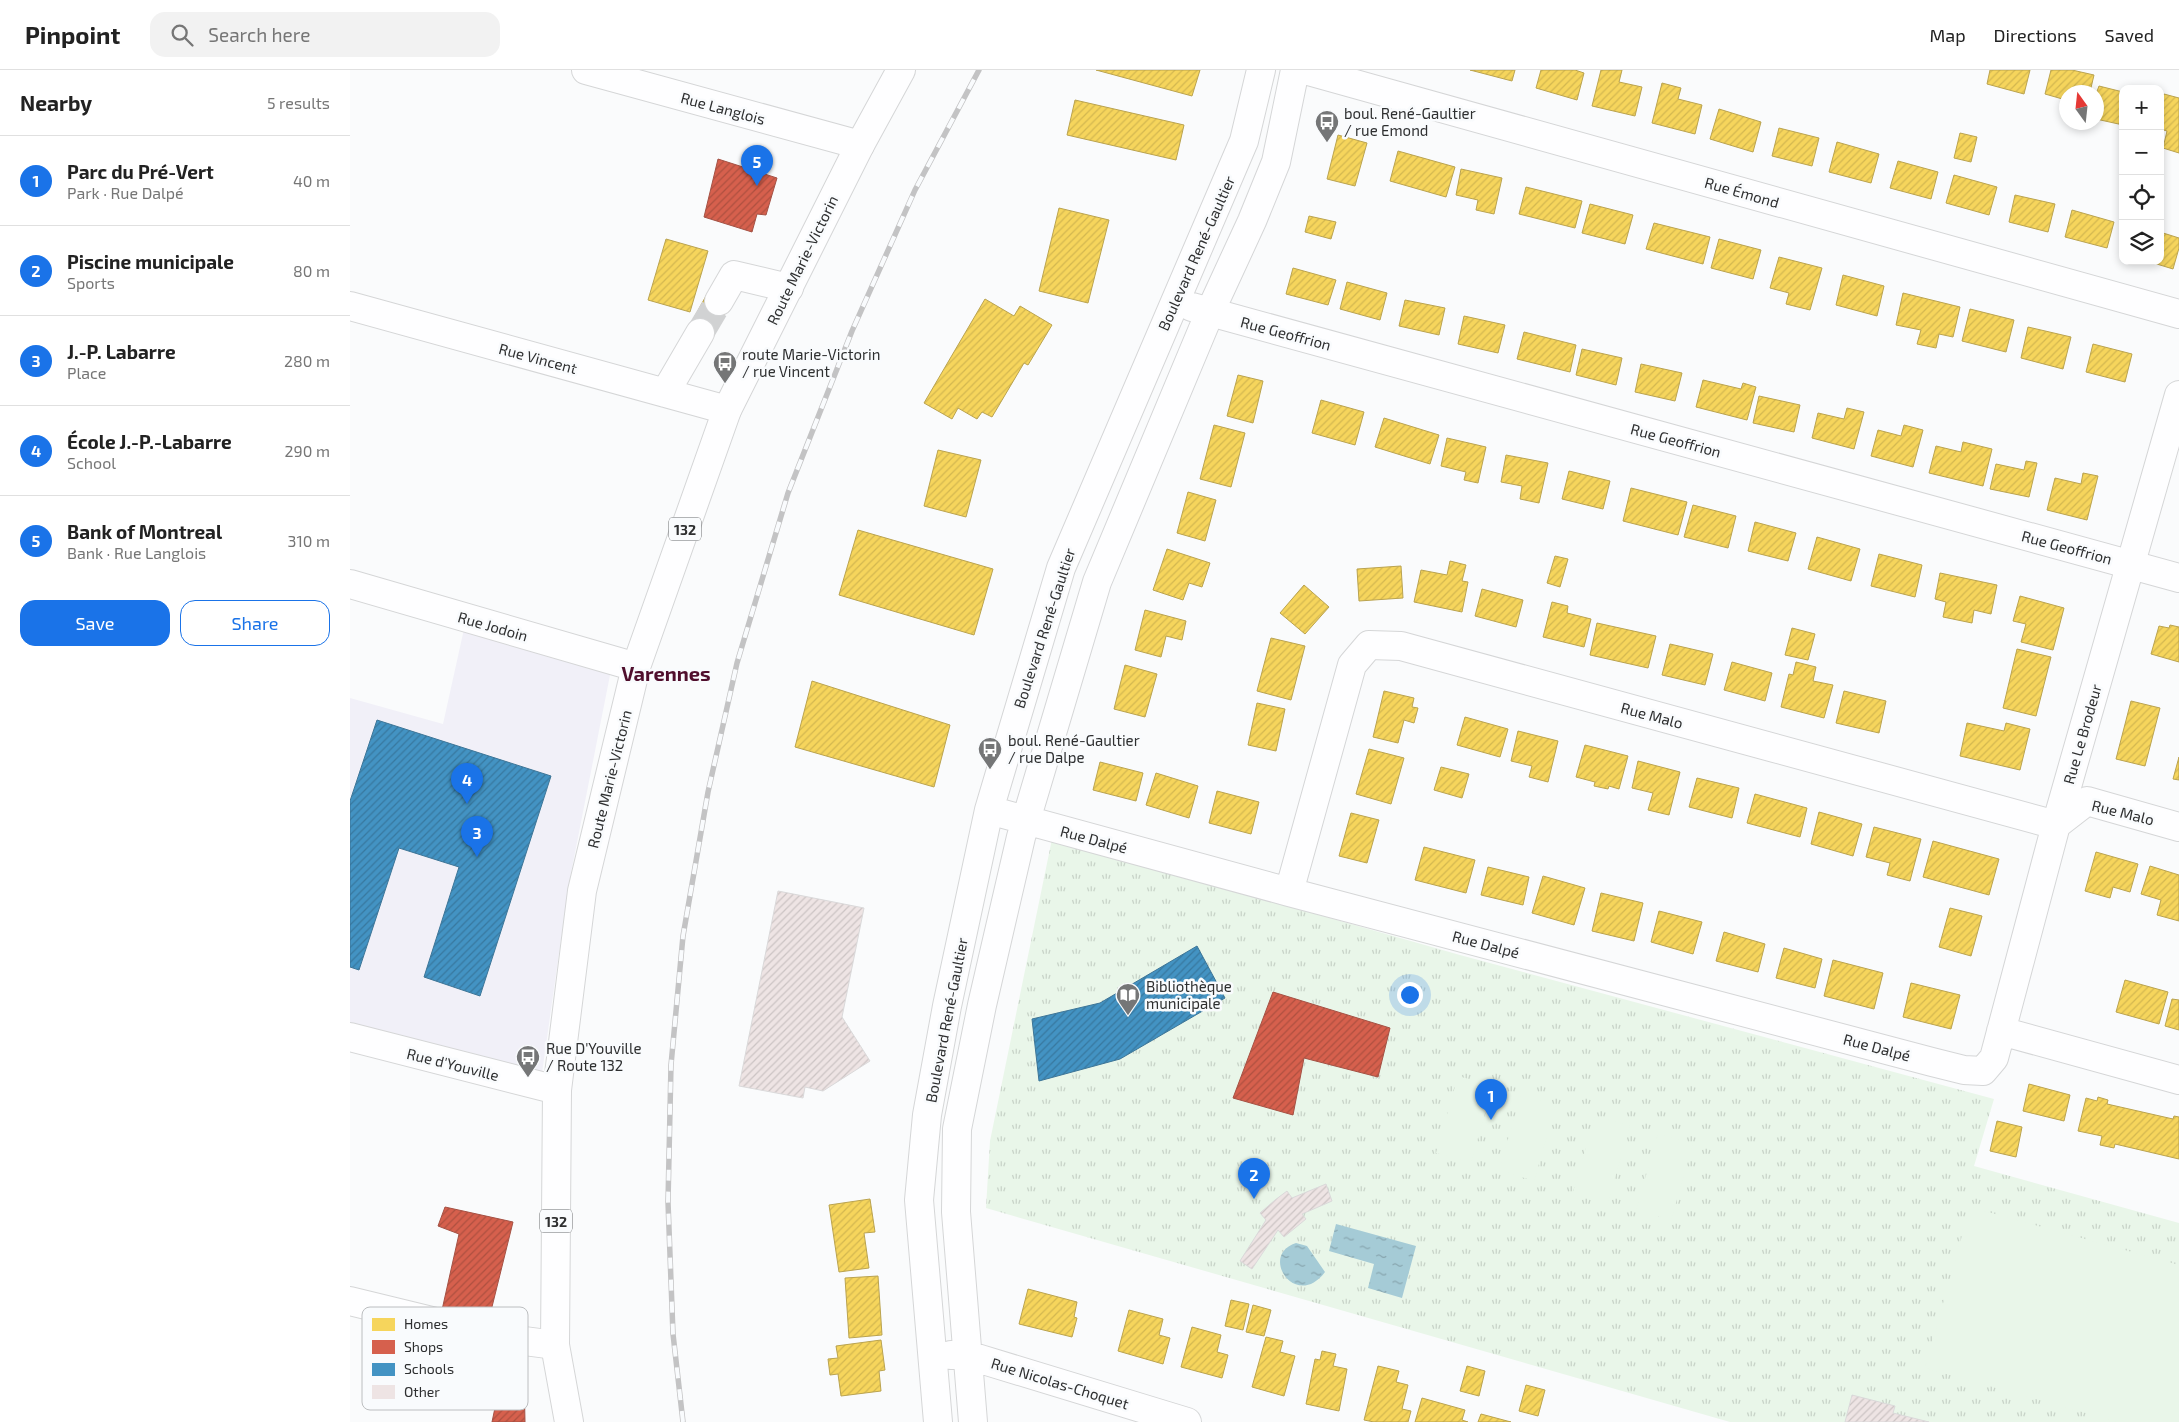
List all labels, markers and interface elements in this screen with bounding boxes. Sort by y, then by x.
search box [150,12,500,57]
text: Pinpoint [25,20,120,49]
icon: search [168,21,196,49]
text: Search here [208,23,310,46]
text: Map [1929,24,1966,46]
text: Directions [1994,24,2077,46]
text: Saved [2105,24,2154,46]
north arrow [2059,85,2104,130]
map controls [2119,85,2164,265]
button: + [2119,85,2164,130]
street label: Rue Langlois [679,88,767,128]
text: Nearby [20,90,92,115]
text: 5 results [267,93,330,112]
place label: boul. René-Gaultier / rue Emond [1344,104,1476,139]
bus stop icon: boul. René-Gaultier / rue Emond [1314,109,1340,143]
button: − [2119,130,2164,175]
pin: 5 [741,145,773,186]
text: Parc du Pré-Vert [67,160,214,183]
text: 1 [33,171,39,190]
text: 40 m [293,171,330,190]
street label: Boulevard René-Gaultier [1154,173,1238,333]
street label: Rue Émond [1703,173,1781,211]
button: locate [2119,175,2164,220]
text: Park · Rue Dalpé [67,183,184,202]
street label: Route Marie-Victorin [763,192,841,328]
button: layers [2119,220,2164,265]
text: Piscine municipale [67,250,234,273]
text: 2 [31,261,41,280]
text: 80 m [293,261,330,280]
text: Sports [67,273,115,292]
street label: Rue Geoffrion [1239,312,1333,354]
street label: Rue Vincent [497,339,579,377]
text: J.-P. Labarre [67,340,176,363]
place label: route Marie-Victorin / rue Vincent [742,345,880,380]
bus stop icon: route Marie-Victorin / rue Vincent [712,350,738,384]
text: 3 [31,351,41,370]
text: 280 m [284,351,330,370]
text: Place [67,363,106,382]
street label: Rue Geoffrion [1629,419,1723,461]
text: École J.-P.-Labarre [67,430,232,453]
text: 4 [31,441,41,460]
text: 290 m [285,441,330,460]
text: School [67,453,116,472]
road number: 132 [669,518,701,540]
text: Bank of Montreal [67,520,222,543]
street label: Rue Geoffrion [2020,526,2114,568]
text: 5 [32,531,40,550]
text: 310 m [288,531,330,550]
text: Bank · Rue Langlois [67,543,206,562]
street label: Boulevard René-Gaultier [1010,546,1078,710]
button: Save [20,600,170,646]
button: Share [180,600,330,646]
street label: Rue Jodoin [456,607,530,645]
district label: Varennes [621,661,711,685]
street label: Rue Le Brodeur [2059,682,2105,786]
street label: Rue Malo [1619,698,1685,732]
street label: Route Marie-Victorin [583,708,635,850]
place label: boul. René-Gaultier / rue Dalpe [1008,731,1140,766]
bus stop icon: boul. René-Gaultier / rue Dalpe [977,736,1003,770]
pin: 4 [451,763,483,804]
street label: Rue Malo [2090,796,2156,828]
pin: 3 [461,816,493,857]
street label: Rue Dalpé [1059,821,1129,857]
street label: Rue Dalpé [1451,926,1521,962]
street label: Boulevard René-Gaultier [921,936,971,1104]
place label: Bibliothèque municipale [1146,977,1232,1012]
library icon: Bibliothèque municipale [1115,982,1141,1016]
your location [1397,982,1423,1008]
street label: Rue Dalpé [1842,1029,1912,1065]
place label: Rue D'Youville / Route 132 [546,1039,642,1074]
street label: Rue d'Youville [405,1044,501,1084]
bus stop icon: Rue D'Youville / Route 132 [515,1044,541,1078]
pin: 1 [1475,1079,1507,1120]
pin: 2 [1238,1158,1270,1199]
road number: 132 [540,1210,572,1232]
legend [362,1307,528,1410]
text: Homes [404,1315,448,1332]
text: Shops [404,1338,443,1355]
street label: Rue Nicolas-Choquet [989,1353,1131,1413]
text: Schools [404,1360,454,1377]
text: Other [404,1383,440,1400]

